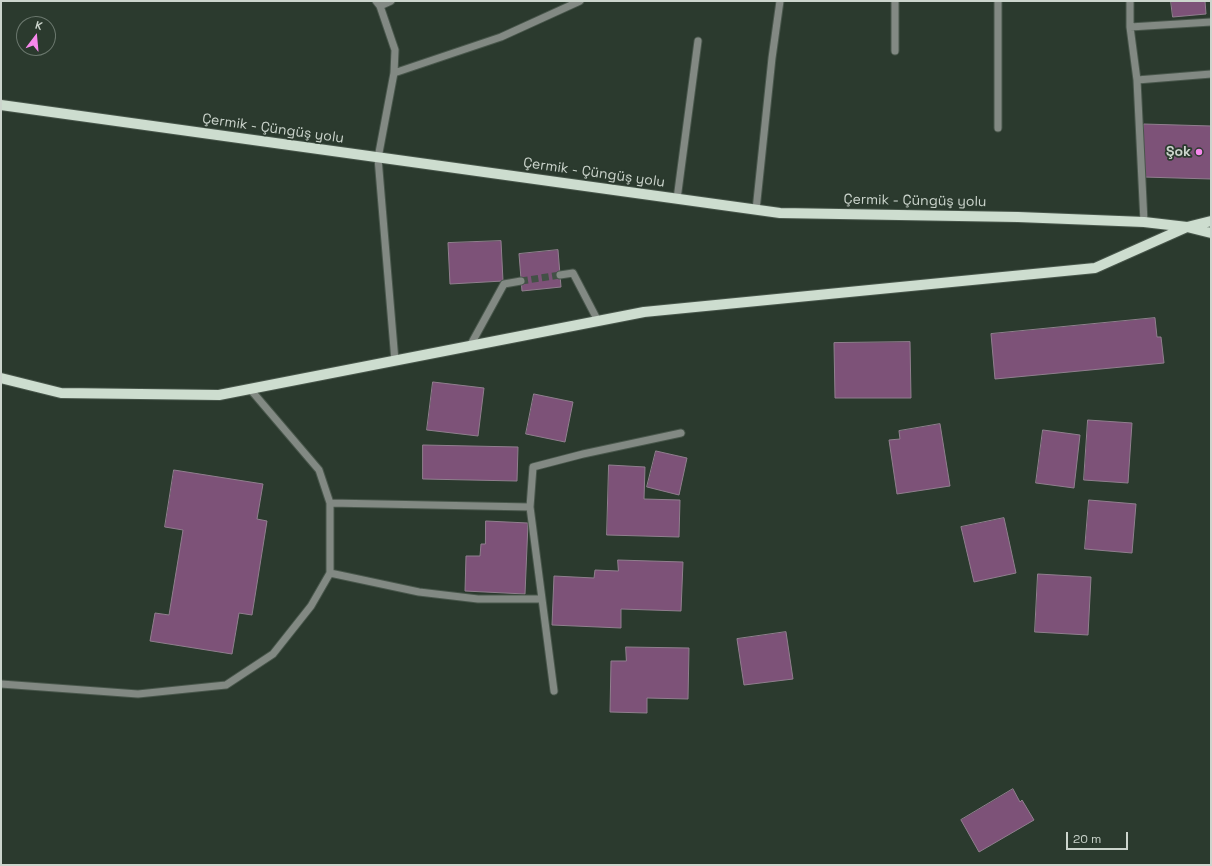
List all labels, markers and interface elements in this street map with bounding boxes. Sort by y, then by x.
north arrow [16,16,56,56]
text: K [34,18,44,33]
street label: Çermik - Çüngüş yolu [201,111,345,147]
place label: Şok [1166,144,1191,160]
marker: Şok [1194,147,1204,157]
street label: Çermik - Çüngüş yolu [522,155,666,191]
street label: Çermik - Çüngüş yolu [843,191,987,211]
scale bar [1068,824,1130,850]
text: 20 m [1073,831,1101,847]

